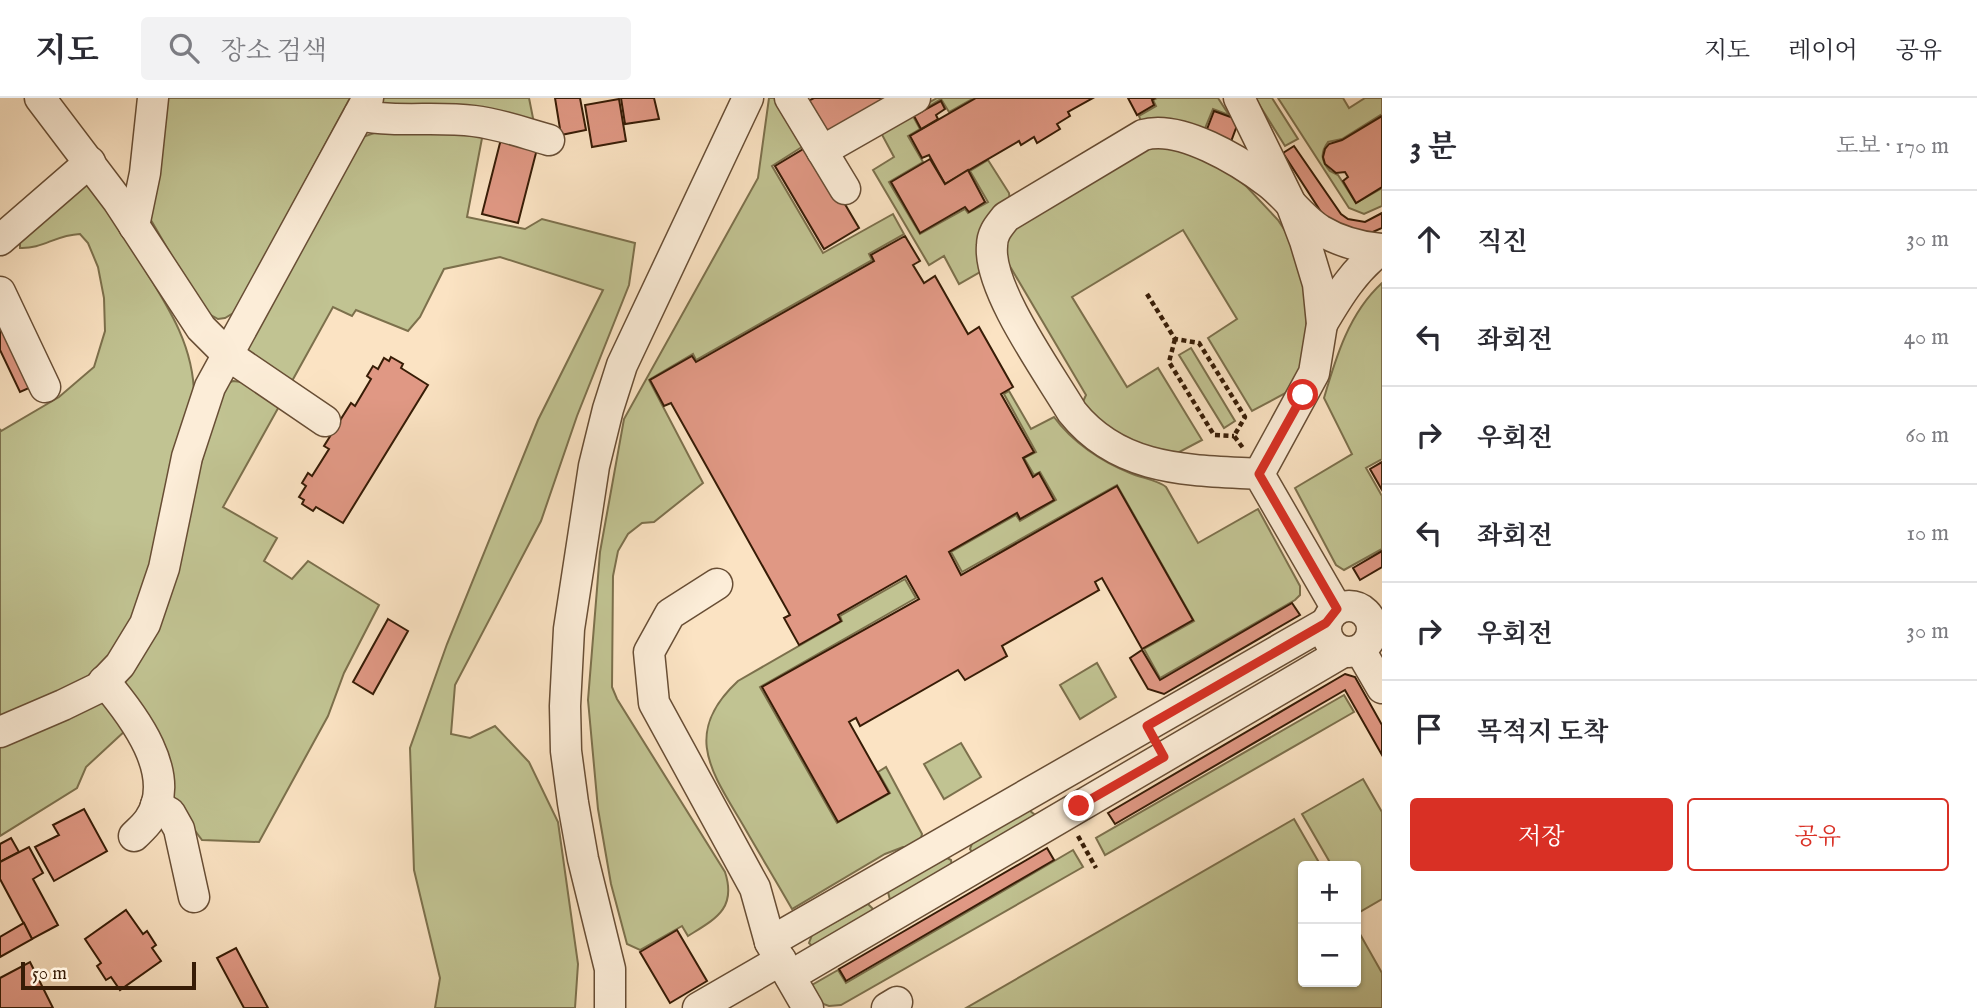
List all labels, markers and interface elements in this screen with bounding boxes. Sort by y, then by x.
search box [141,17,631,80]
icon: search [165,29,203,67]
text: 지도 [35,31,99,73]
text: 장소 검색 [221,35,327,68]
text: 지도 [1704,36,1750,67]
text: 레이어 [1788,36,1858,67]
text: 공유 [1896,36,1942,67]
text: 3 분 [1410,129,1457,167]
text: 도보 · 170 m [1836,132,1949,161]
icon: ahead [1410,220,1448,258]
text: 30 m [1906,225,1949,254]
text: 직진 [1477,226,1527,259]
icon: left [1410,318,1448,356]
text: 40 m [1904,323,1949,352]
text: 좌회전 [1477,324,1552,357]
route start [1287,379,1318,410]
icon: right [1410,416,1448,454]
text: 60 m [1905,421,1949,450]
text: 우회전 [1477,422,1552,455]
icon: left [1410,514,1448,552]
text: 10 m [1906,519,1949,548]
text: 좌회전 [1477,520,1552,553]
icon: right [1410,612,1448,650]
text: 30 m [1906,617,1949,646]
text: 우회전 [1477,618,1552,651]
icon: arrive [1410,710,1448,748]
text: 목적지 도착 [1477,716,1608,749]
route end [1063,790,1094,821]
button: 저장 [1410,798,1673,871]
button: 공유 [1687,798,1949,871]
map controls [1298,861,1361,987]
button: + [1298,861,1361,924]
button: − [1298,924,1361,987]
scale bar [21,959,196,991]
text: 50 m [32,962,67,986]

